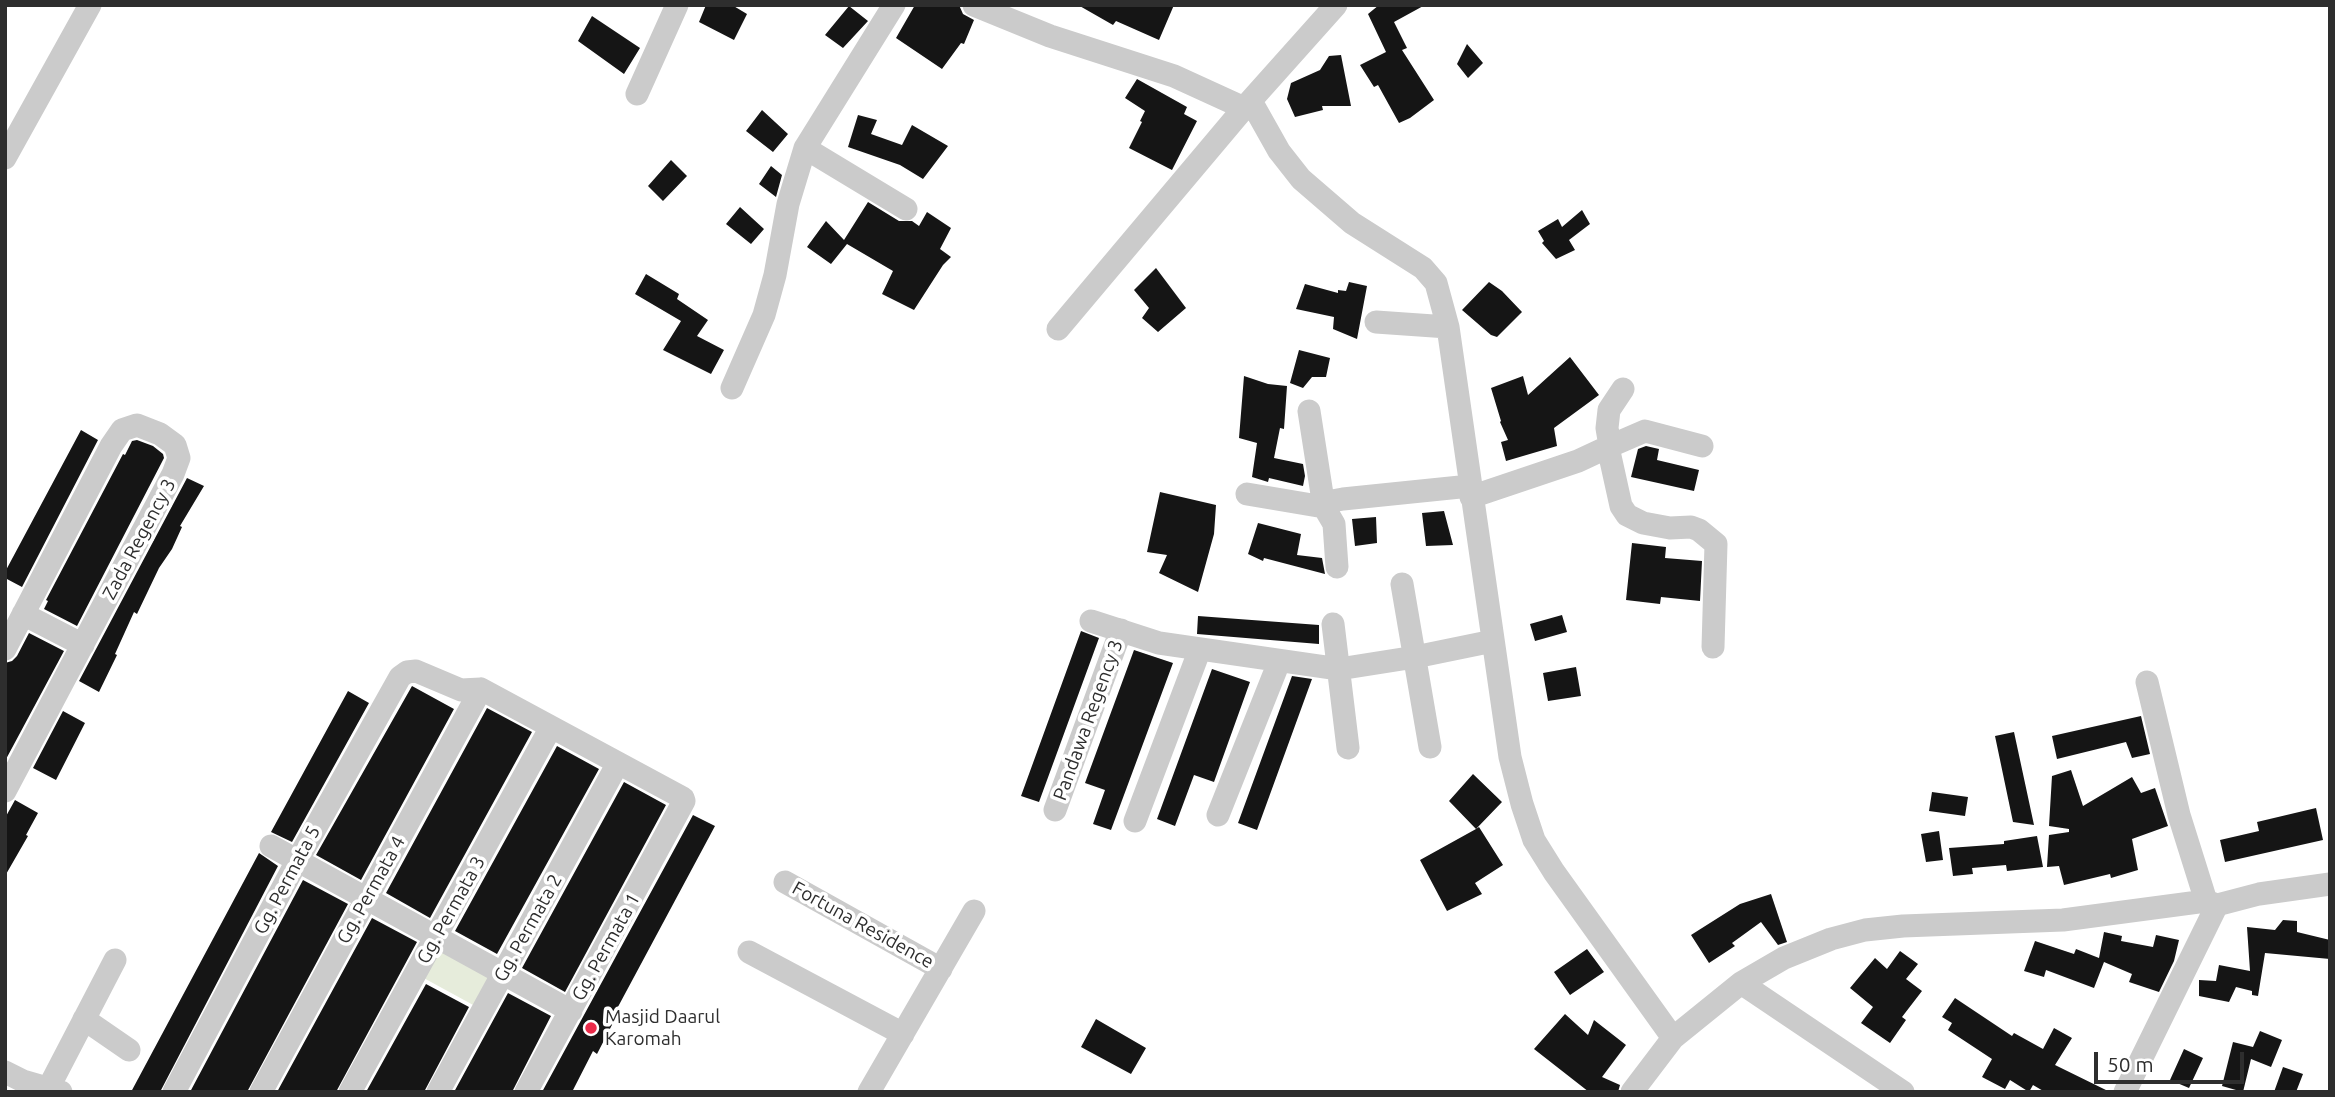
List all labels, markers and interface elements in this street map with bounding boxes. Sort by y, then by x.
street label: Zada Regency 3 [98,475,180,603]
street label: Pandawa Regency 3 [1048,637,1128,803]
street label: Gg. Permata 5 [249,822,325,938]
street label: Gg. Permata 4 [332,832,410,948]
street label: Gg. Permata 3 [412,852,490,968]
street label: Gg. Permata 2 [489,870,567,986]
street label: Fortuna Residence [788,877,938,973]
street label: Gg. Permata 1 [567,889,645,1005]
place label: Masjid Daarul Karomah [605,1006,720,1050]
marker: Masjid Daarul Karomah [583,1020,599,1036]
scale bar [2097,1038,2248,1082]
text: 50 m [2107,1052,2154,1076]

